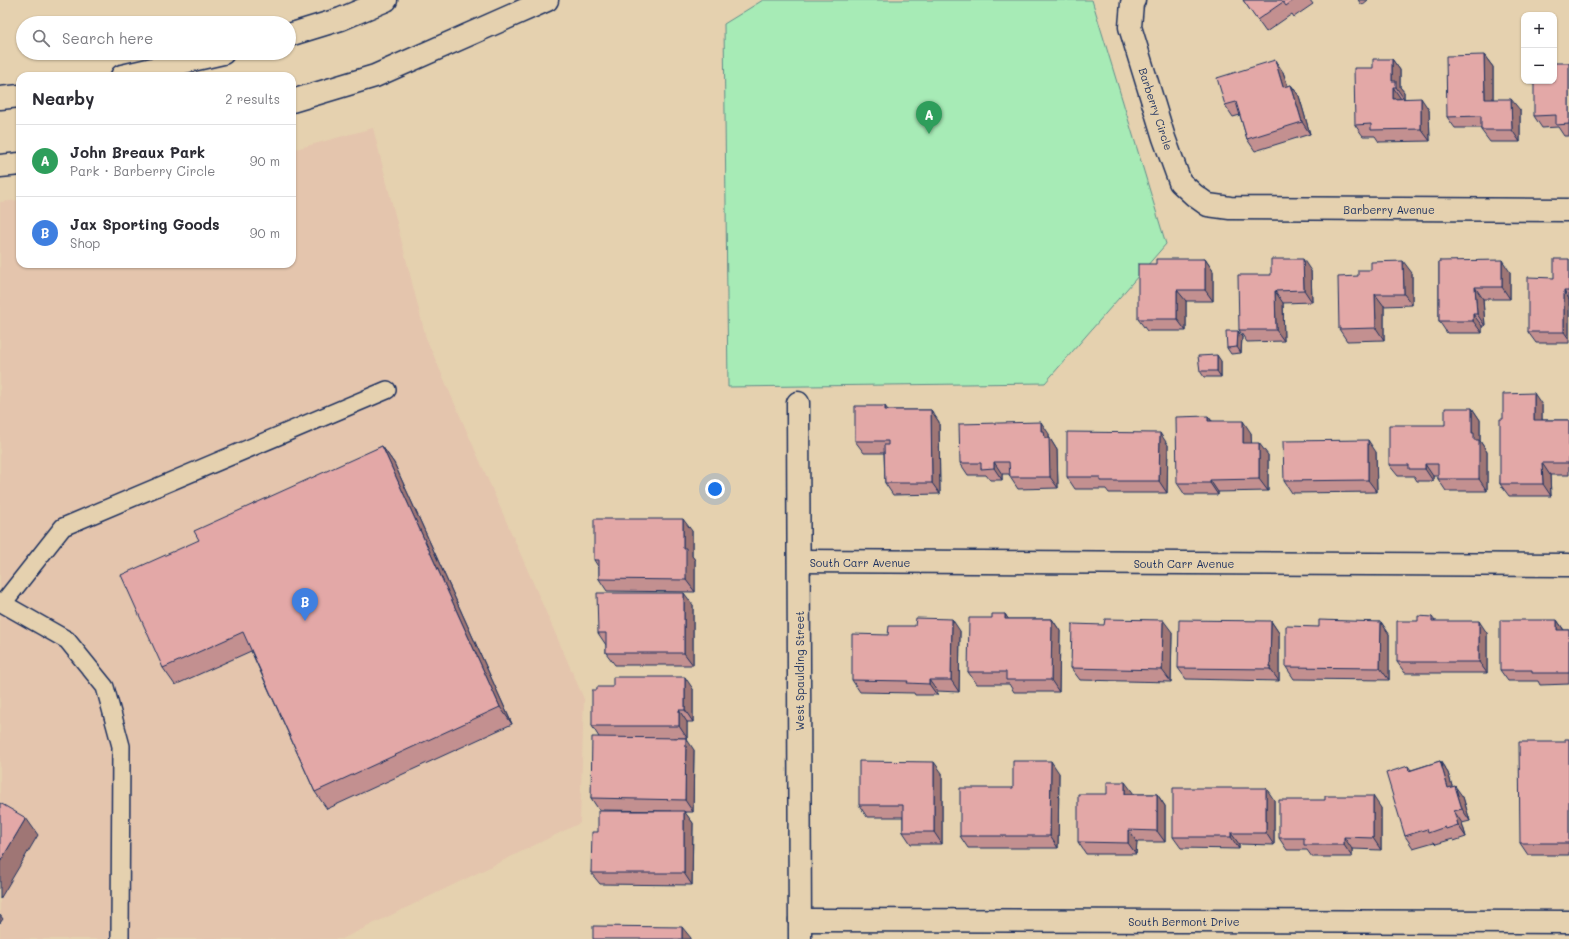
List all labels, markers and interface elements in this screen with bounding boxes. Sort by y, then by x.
map controls [1521,12,1557,84]
button: + [1521,12,1557,48]
search box [16,16,296,60]
icon: search [30,27,52,49]
text: Search here [62,28,153,48]
button: − [1521,48,1557,84]
street label: Barberry Circle [1136,66,1176,152]
text: Nearby [32,87,94,109]
text: 2 results [225,90,280,107]
pin: A [916,101,942,134]
text: John Breaux Park [70,142,205,162]
text: A [40,152,50,169]
text: 90 m [250,152,280,169]
text: Park · Barberry Circle [70,162,215,179]
street label: Barberry Avenue [1343,202,1435,217]
text: Jax Sporting Goods [70,214,220,234]
text: B [41,224,49,241]
text: 90 m [250,224,280,241]
text: Shop [70,234,100,251]
your location [705,479,725,499]
street label: South Carr Avenue [810,555,910,570]
street label: South Carr Avenue [1134,556,1234,571]
pin: B [292,588,318,621]
street label: West Spaulding Street [792,611,807,731]
street label: South Bermont Drive [1128,914,1240,929]

